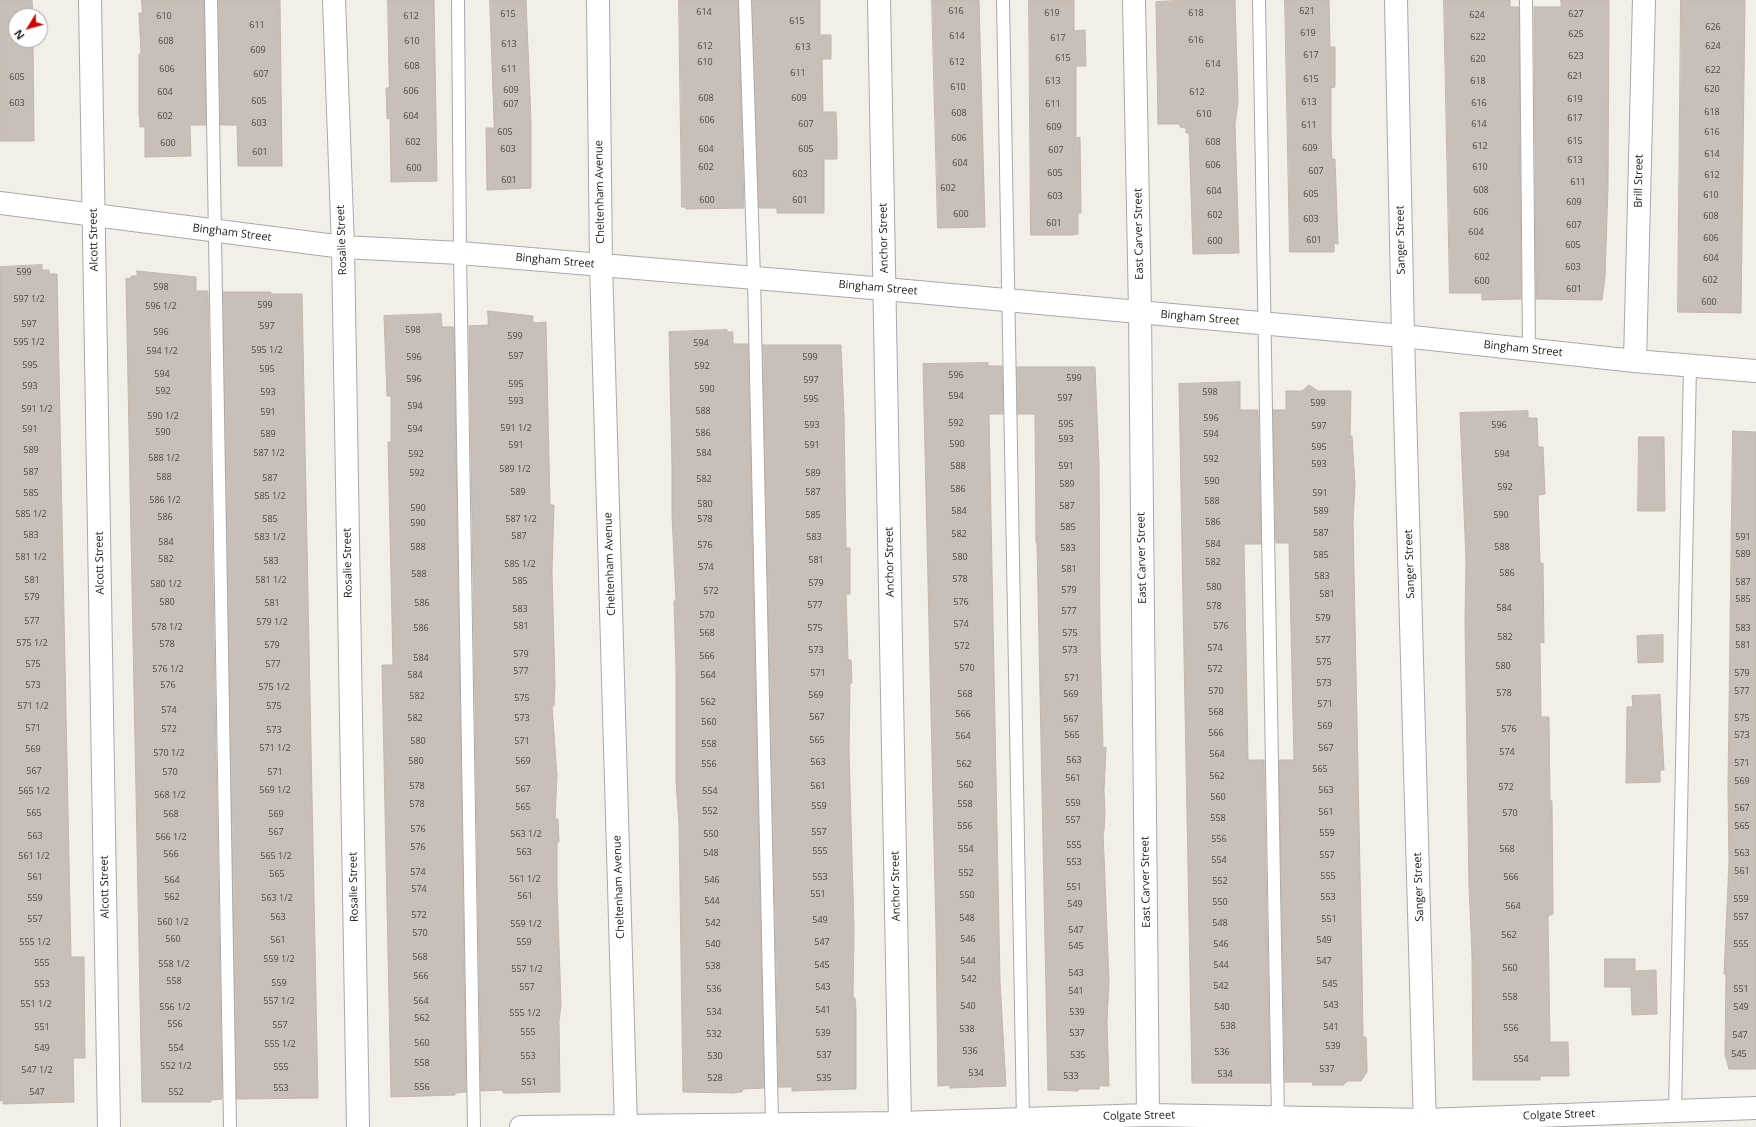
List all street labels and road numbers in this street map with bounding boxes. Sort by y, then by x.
street label: Cheltenham Avenue [592,140,608,244]
street label: Brill Street [1632,154,1646,208]
street label: East Carver Street [1132,188,1146,280]
street label: Anchor Street [877,203,891,273]
street label: Rosalie Street [334,205,350,275]
street label: Sanger Street [1394,205,1408,275]
street label: Alcott Street [87,208,101,272]
street label: Bingham Street [192,222,272,244]
street label: Bingham Street [515,251,595,271]
street label: Bingham Street [838,278,918,298]
street label: Bingham Street [1160,308,1240,328]
street label: Bingham Street [1483,338,1563,360]
street label: Cheltenham Avenue [602,512,618,616]
street label: East Carver Street [1135,512,1149,604]
street label: Anchor Street [883,527,897,597]
street label: Rosalie Street [341,528,355,598]
street label: Sanger Street [1402,529,1418,599]
street label: Alcott Street [93,531,107,595]
street label: Cheltenham Avenue [611,835,627,939]
street label: East Carver Street [1139,836,1153,928]
street label: Anchor Street [889,851,903,921]
street label: Rosalie Street [347,852,361,922]
street label: Sanger Street [1411,852,1427,922]
street label: Alcott Street [98,855,112,919]
street label: Colgate Street [1523,1107,1595,1123]
street label: Colgate Street [1103,1109,1175,1123]

